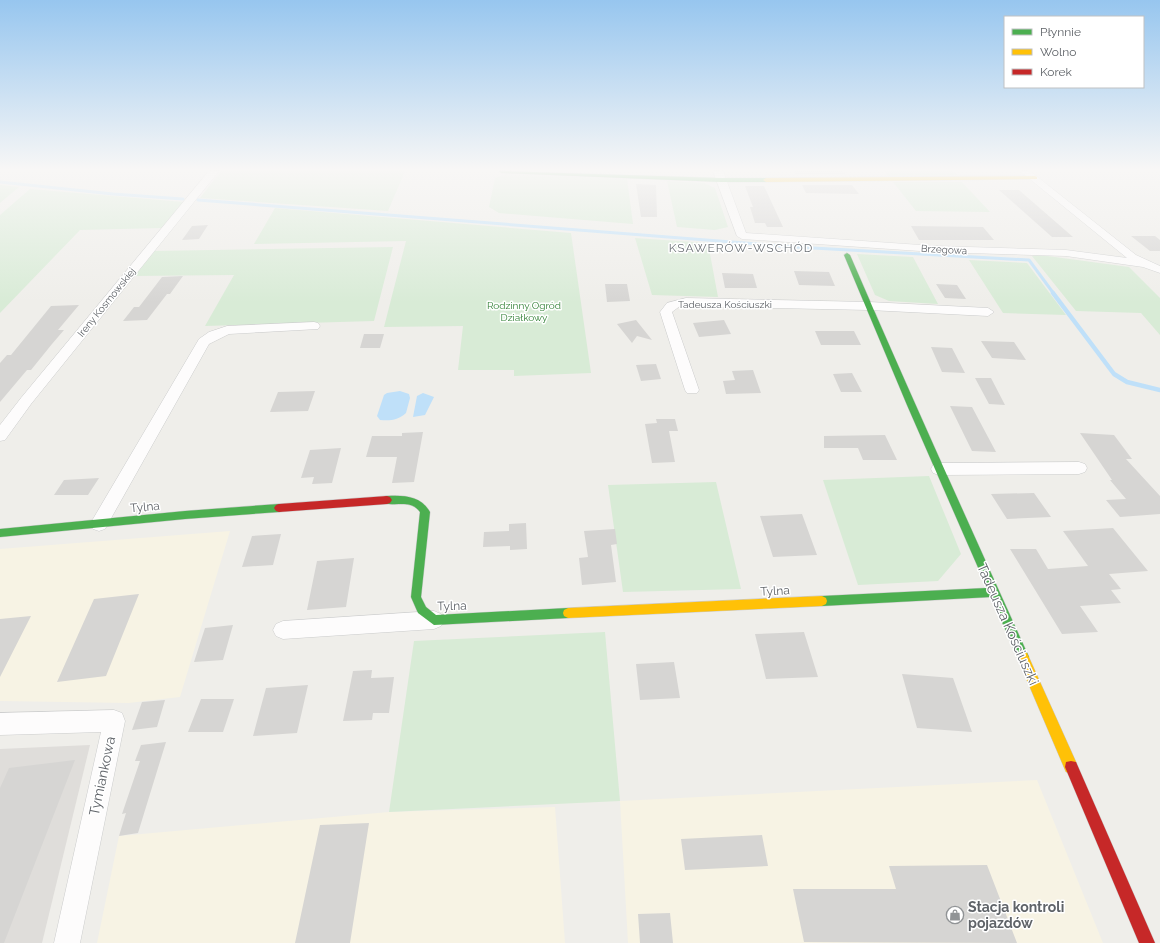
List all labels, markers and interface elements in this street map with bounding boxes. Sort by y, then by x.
legend [1004,16,1144,88]
text: Płynnie [1040,25,1081,39]
text: Wolno [1040,45,1076,59]
text: Korek [1040,65,1073,79]
district label: KSAWERÓW-WSCHÓD [669,241,813,255]
street label: Brzegowa [921,243,967,256]
street label: Ireny Kosmowskiej [75,266,138,339]
street label: Tadeusza Kościuszki [678,299,772,310]
park label: Rodzinny Ogród Działkowy [487,300,561,323]
street label: Tylna [130,499,160,515]
street label: Tadeusza Kościuszki [974,561,1042,687]
street label: Tylna [760,583,790,599]
street label: Tylna [437,599,467,613]
street label: Tymiankowa [86,735,118,817]
place label: Stacja kontroli pojazdów [968,899,1064,931]
shop icon: Stacja kontroli pojazdów [945,905,965,925]

